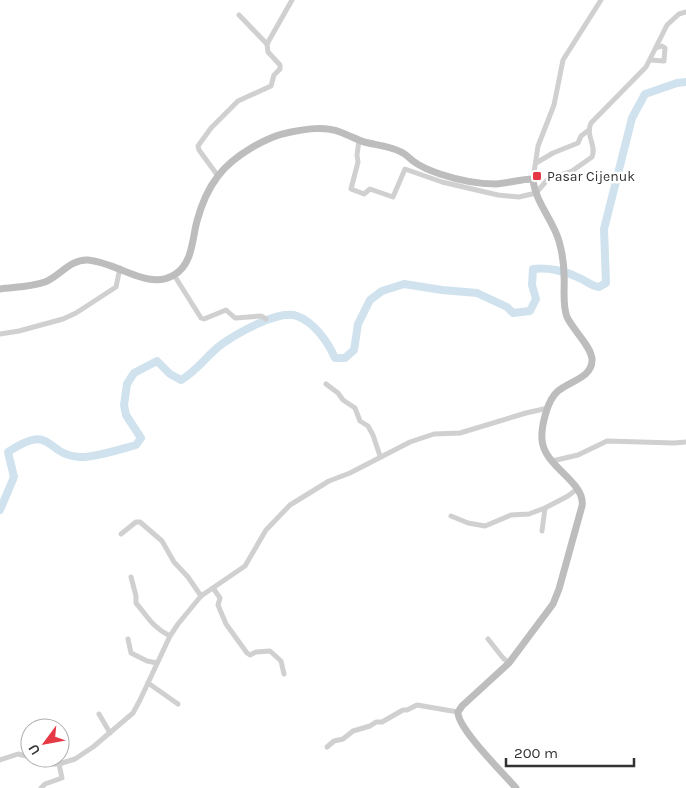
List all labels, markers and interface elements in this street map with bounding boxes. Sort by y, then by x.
place label: Pasar Cijenuk [547,168,635,185]
marker: Pasar Cijenuk [531,170,543,182]
north arrow [20,718,70,768]
scale bar [506,736,634,768]
text: U [25,741,44,758]
text: 200 m [514,744,558,762]

